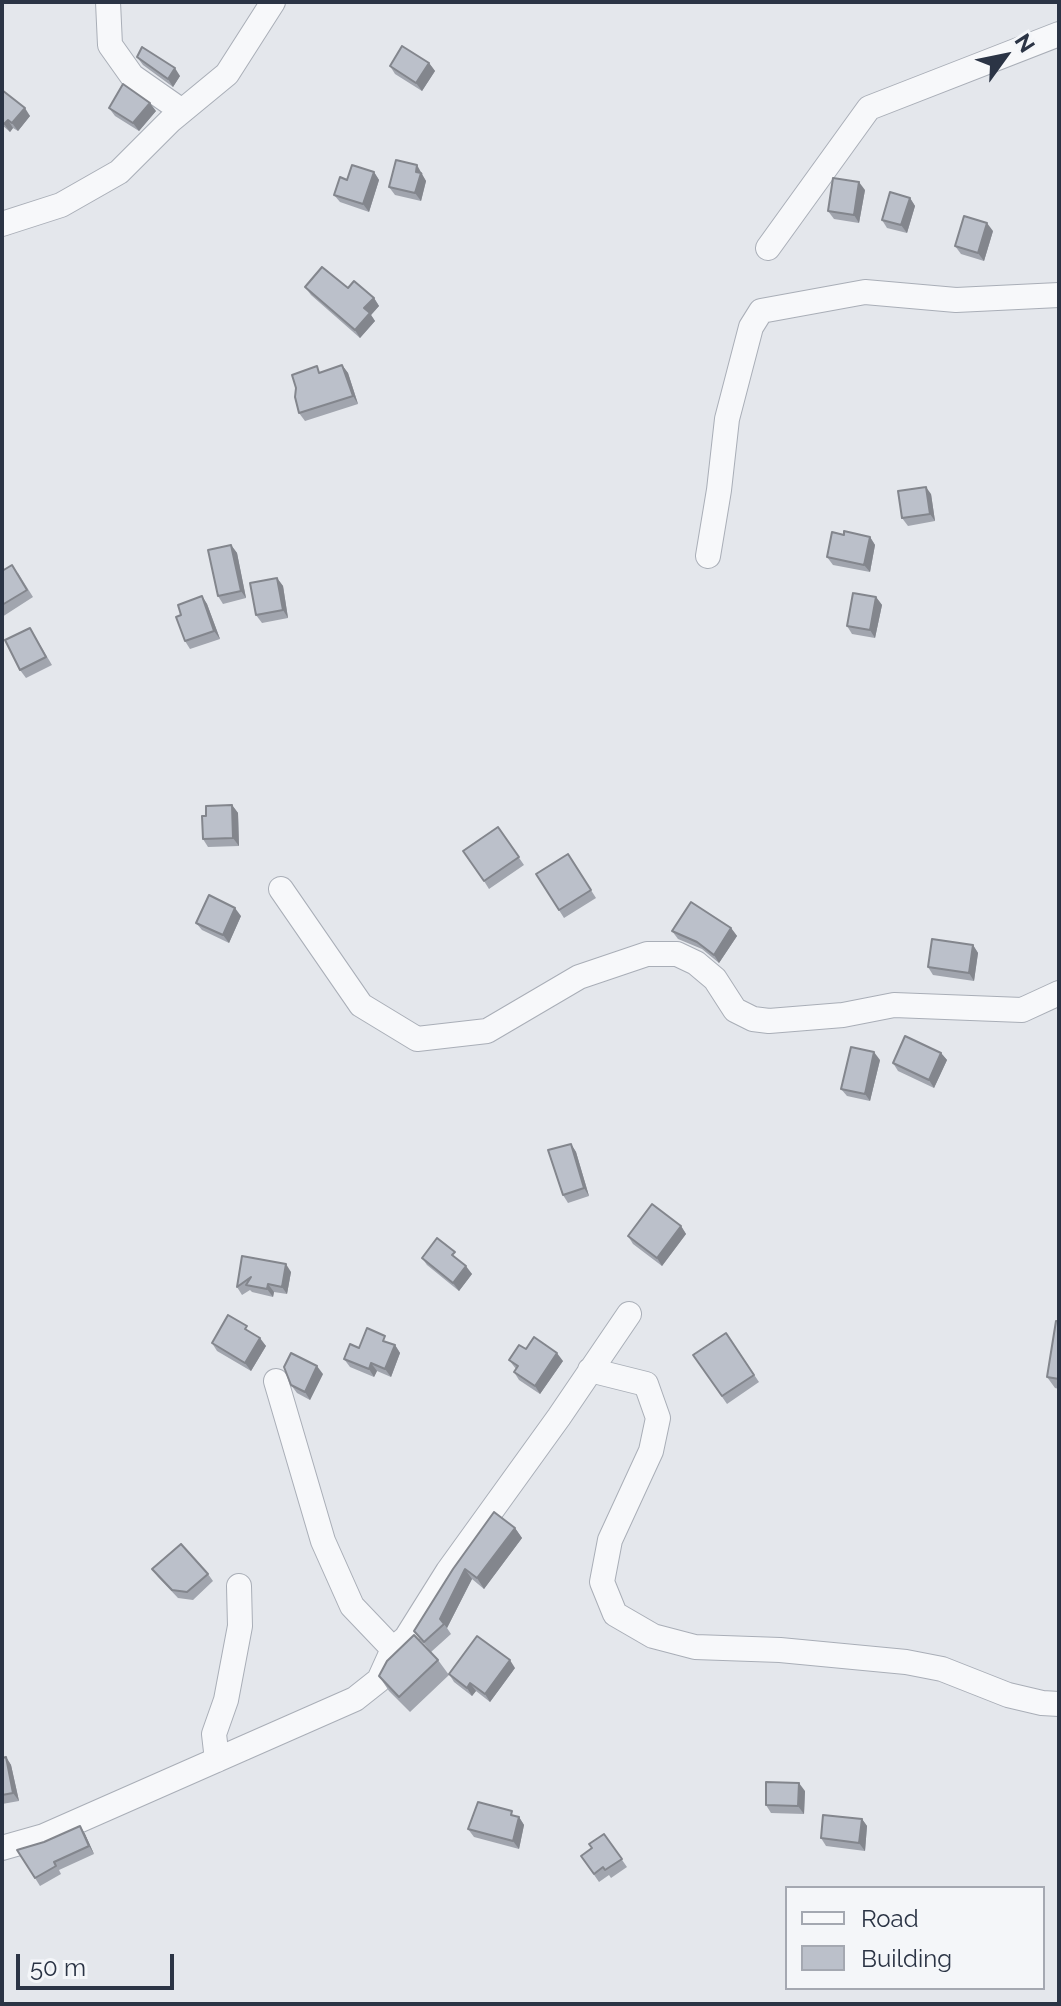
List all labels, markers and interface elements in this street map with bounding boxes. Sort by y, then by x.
north arrow [965,16,1045,96]
text: N [1010,29,1041,57]
legend [785,1886,1045,1990]
text: Road [861,1904,919,1933]
scale bar [20,1938,178,1988]
text: Building [861,1944,952,1973]
text: 50 m [30,1953,86,1982]

